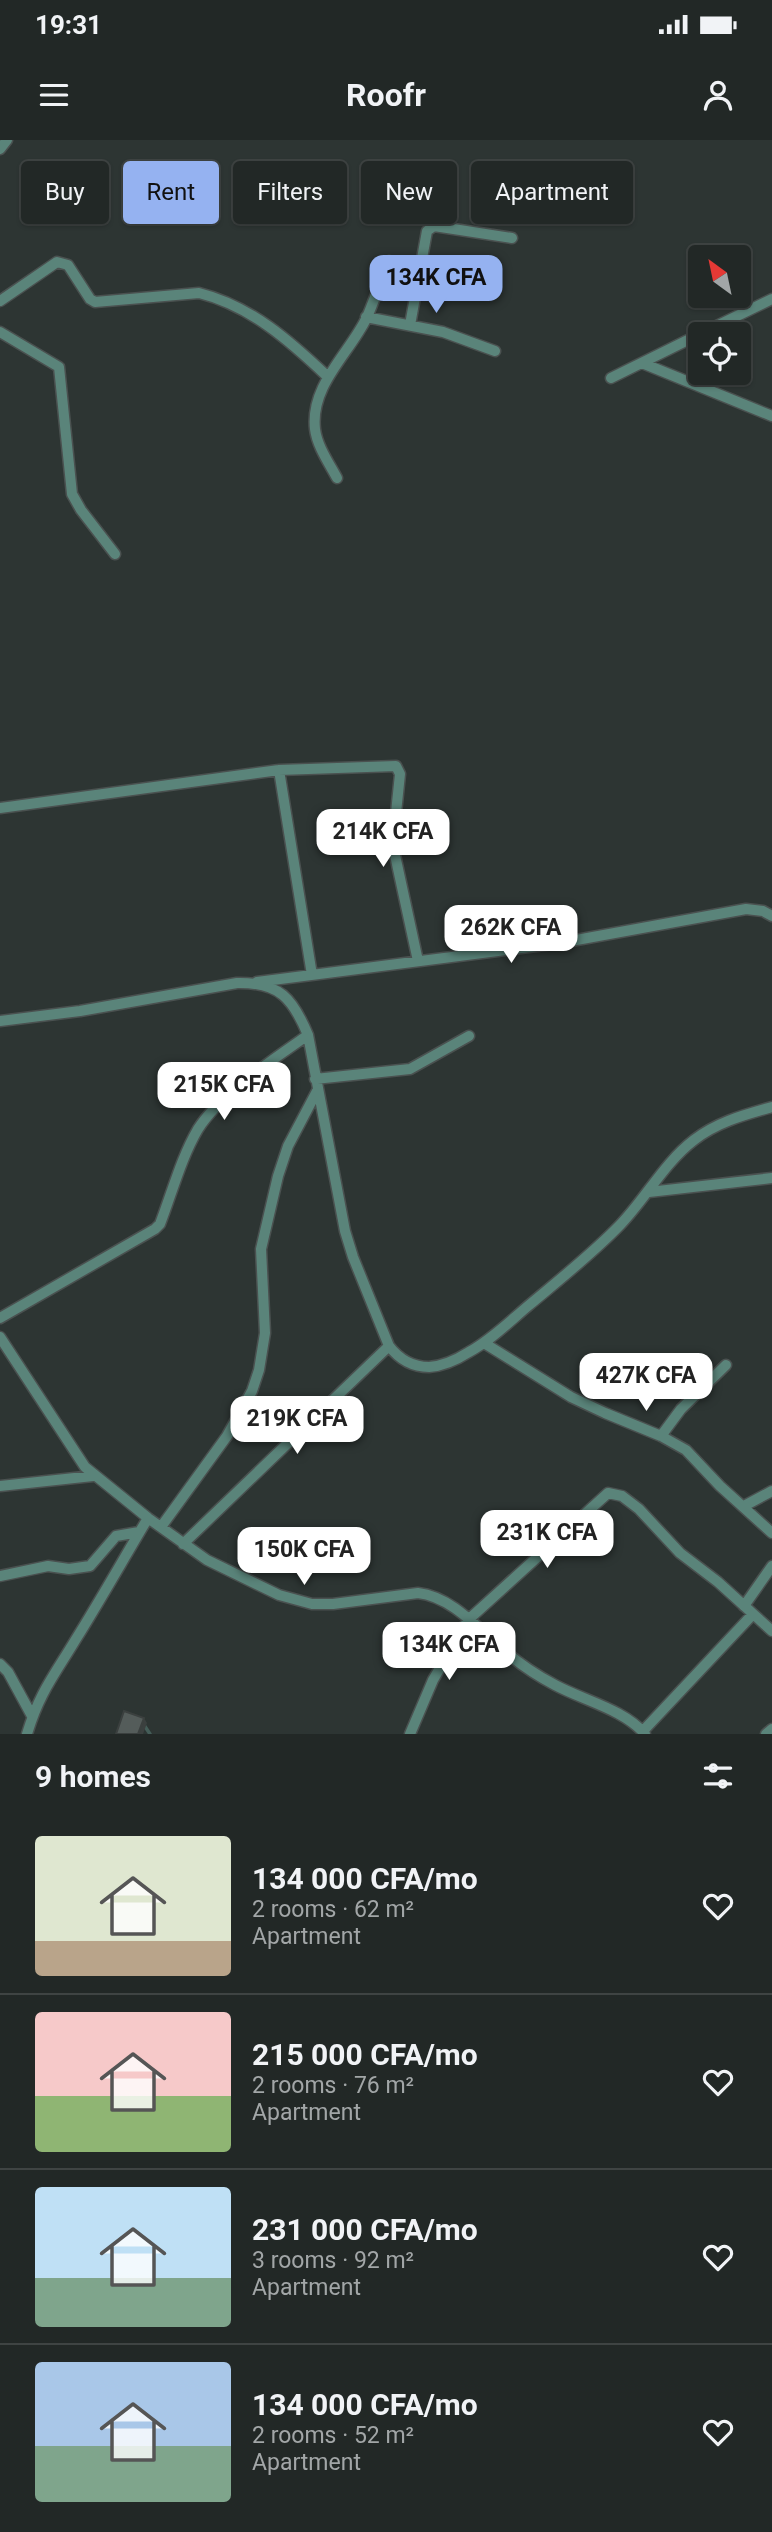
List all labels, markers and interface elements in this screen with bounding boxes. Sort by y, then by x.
text: 19:31 [35,10,102,40]
icon: menu [35,76,73,114]
text: Roofr [346,76,426,114]
icon: person [699,76,737,114]
chip: Buy [21,161,109,224]
chip: Rent [123,161,219,224]
chip: Filters [233,161,347,224]
chip: New [361,161,457,224]
chip: Apartment [471,161,633,224]
north arrow [688,245,751,308]
map controls [688,245,751,385]
pin: 134K CFA [364,256,508,315]
text: 134K CFA [386,264,486,291]
button: locate [688,322,751,385]
pin: 214K CFA [311,810,455,869]
text: 214K CFA [333,818,433,845]
pin: 262K CFA [439,906,583,965]
text: 262K CFA [461,914,561,941]
pin: 215K CFA [152,1062,296,1122]
text: 215K CFA [174,1071,274,1098]
pin: 427K CFA [574,1354,718,1413]
text: 427K CFA [596,1362,696,1389]
pin: 219K CFA [225,1396,369,1456]
text: 219K CFA [247,1405,347,1432]
pin: 231K CFA [475,1510,619,1570]
text: 231K CFA [497,1519,597,1546]
pin: 150K CFA [232,1528,376,1587]
text: 150K CFA [254,1536,354,1563]
pin: 134K CFA [377,1622,521,1682]
text: 134K CFA [399,1631,499,1658]
icon: filters [699,1757,737,1795]
text: 9 homes [35,1759,151,1794]
text: 134 000 CFA/mo [252,1861,478,1896]
icon: home [91,1864,175,1948]
icon: heart [699,1887,737,1925]
text: 2 rooms · 62 m² [252,1896,414,1923]
text: Apartment [252,1923,361,1950]
text: 215 000 CFA/mo [252,2037,478,2072]
icon: home [91,2040,175,2124]
icon: heart [699,2063,737,2101]
text: 2 rooms · 76 m² [252,2072,414,2099]
text: Apartment [252,2099,361,2126]
text: 231 000 CFA/mo [252,2212,478,2247]
icon: home [91,2215,175,2299]
icon: heart [699,2238,737,2276]
text: 3 rooms · 92 m² [252,2247,414,2274]
text: Apartment [252,2274,361,2301]
text: 134 000 CFA/mo [252,2387,478,2422]
icon: home [91,2390,175,2474]
icon: heart [699,2413,737,2451]
text: 2 rooms · 52 m² [252,2422,414,2449]
text: Apartment [252,2449,361,2476]

